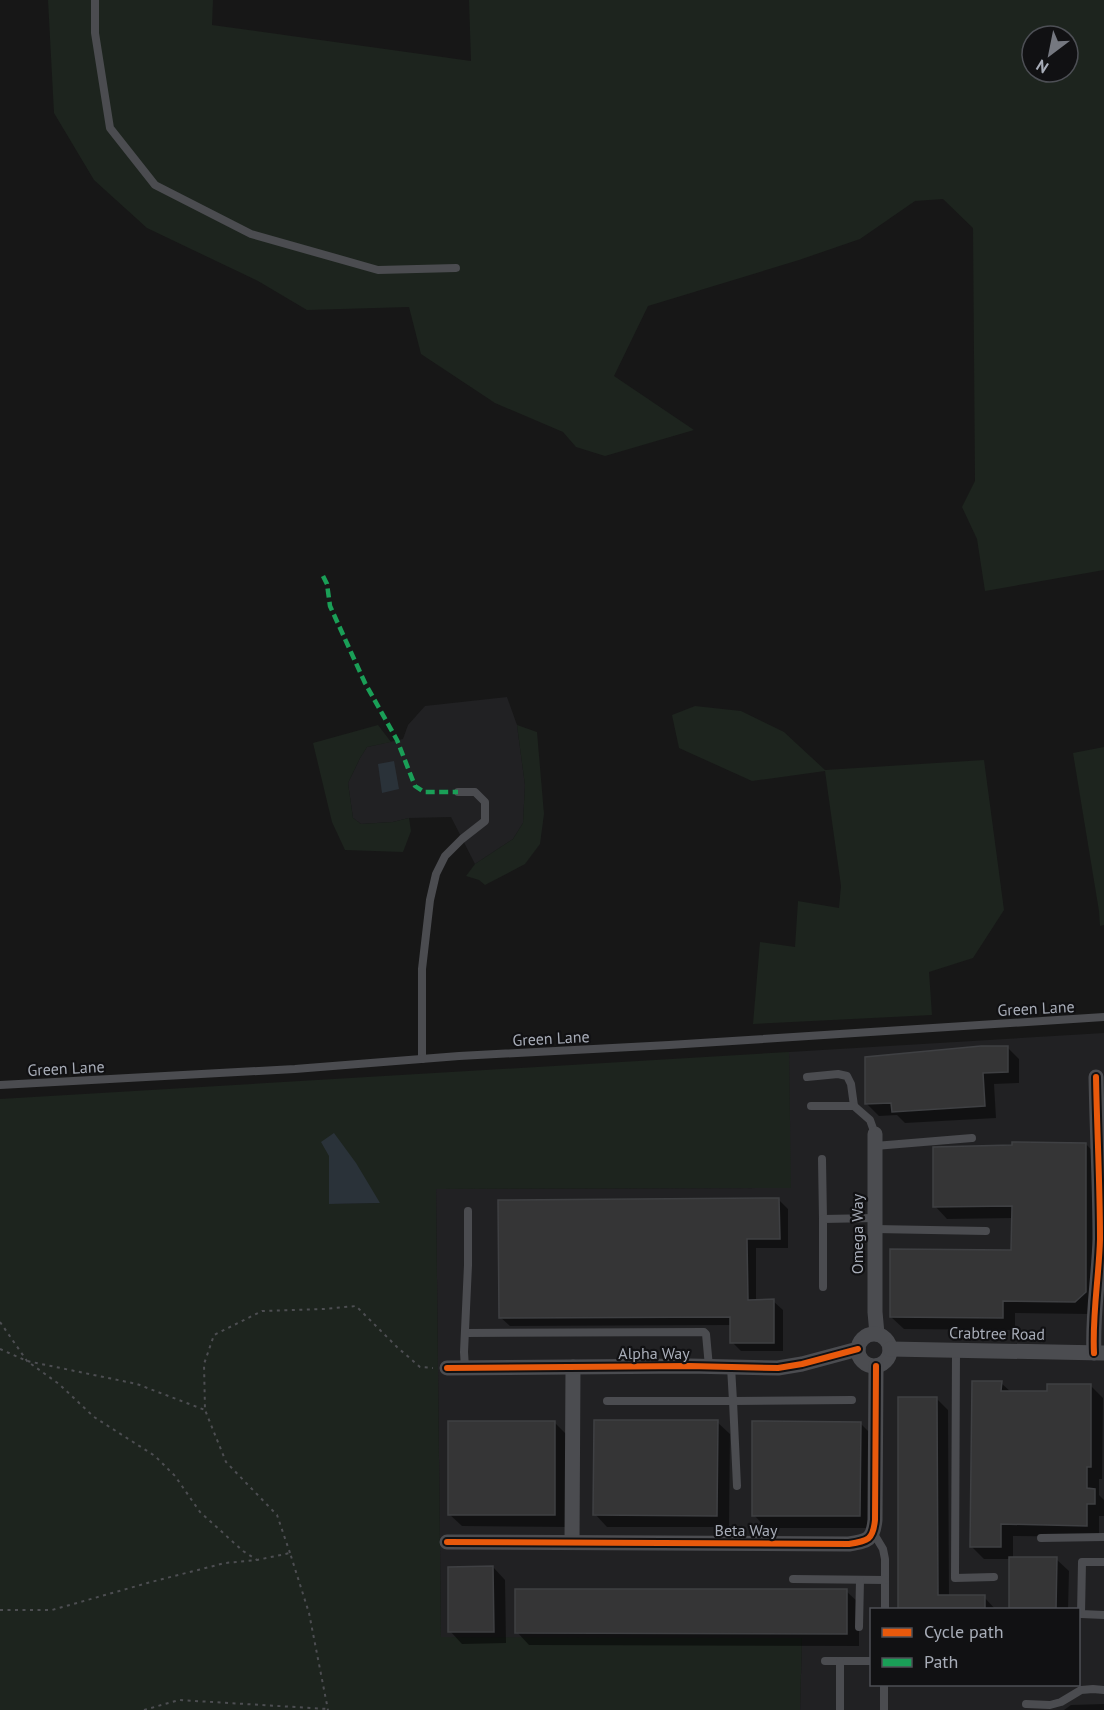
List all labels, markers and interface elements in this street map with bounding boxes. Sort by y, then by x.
north arrow [1020,24,1080,84]
text: N [1032,55,1052,78]
street label: Green Lane [997,996,1075,1020]
street label: Green Lane [512,1026,590,1050]
street label: Green Lane [27,1056,105,1080]
street label: Omega Way [847,1193,867,1274]
street label: Crabtree Road [949,1322,1045,1344]
street label: Alpha Way [618,1343,690,1363]
street label: Beta Way [715,1520,778,1540]
legend [870,1608,1080,1686]
text: Cycle path [924,1620,1004,1643]
text: Path [924,1650,958,1673]

